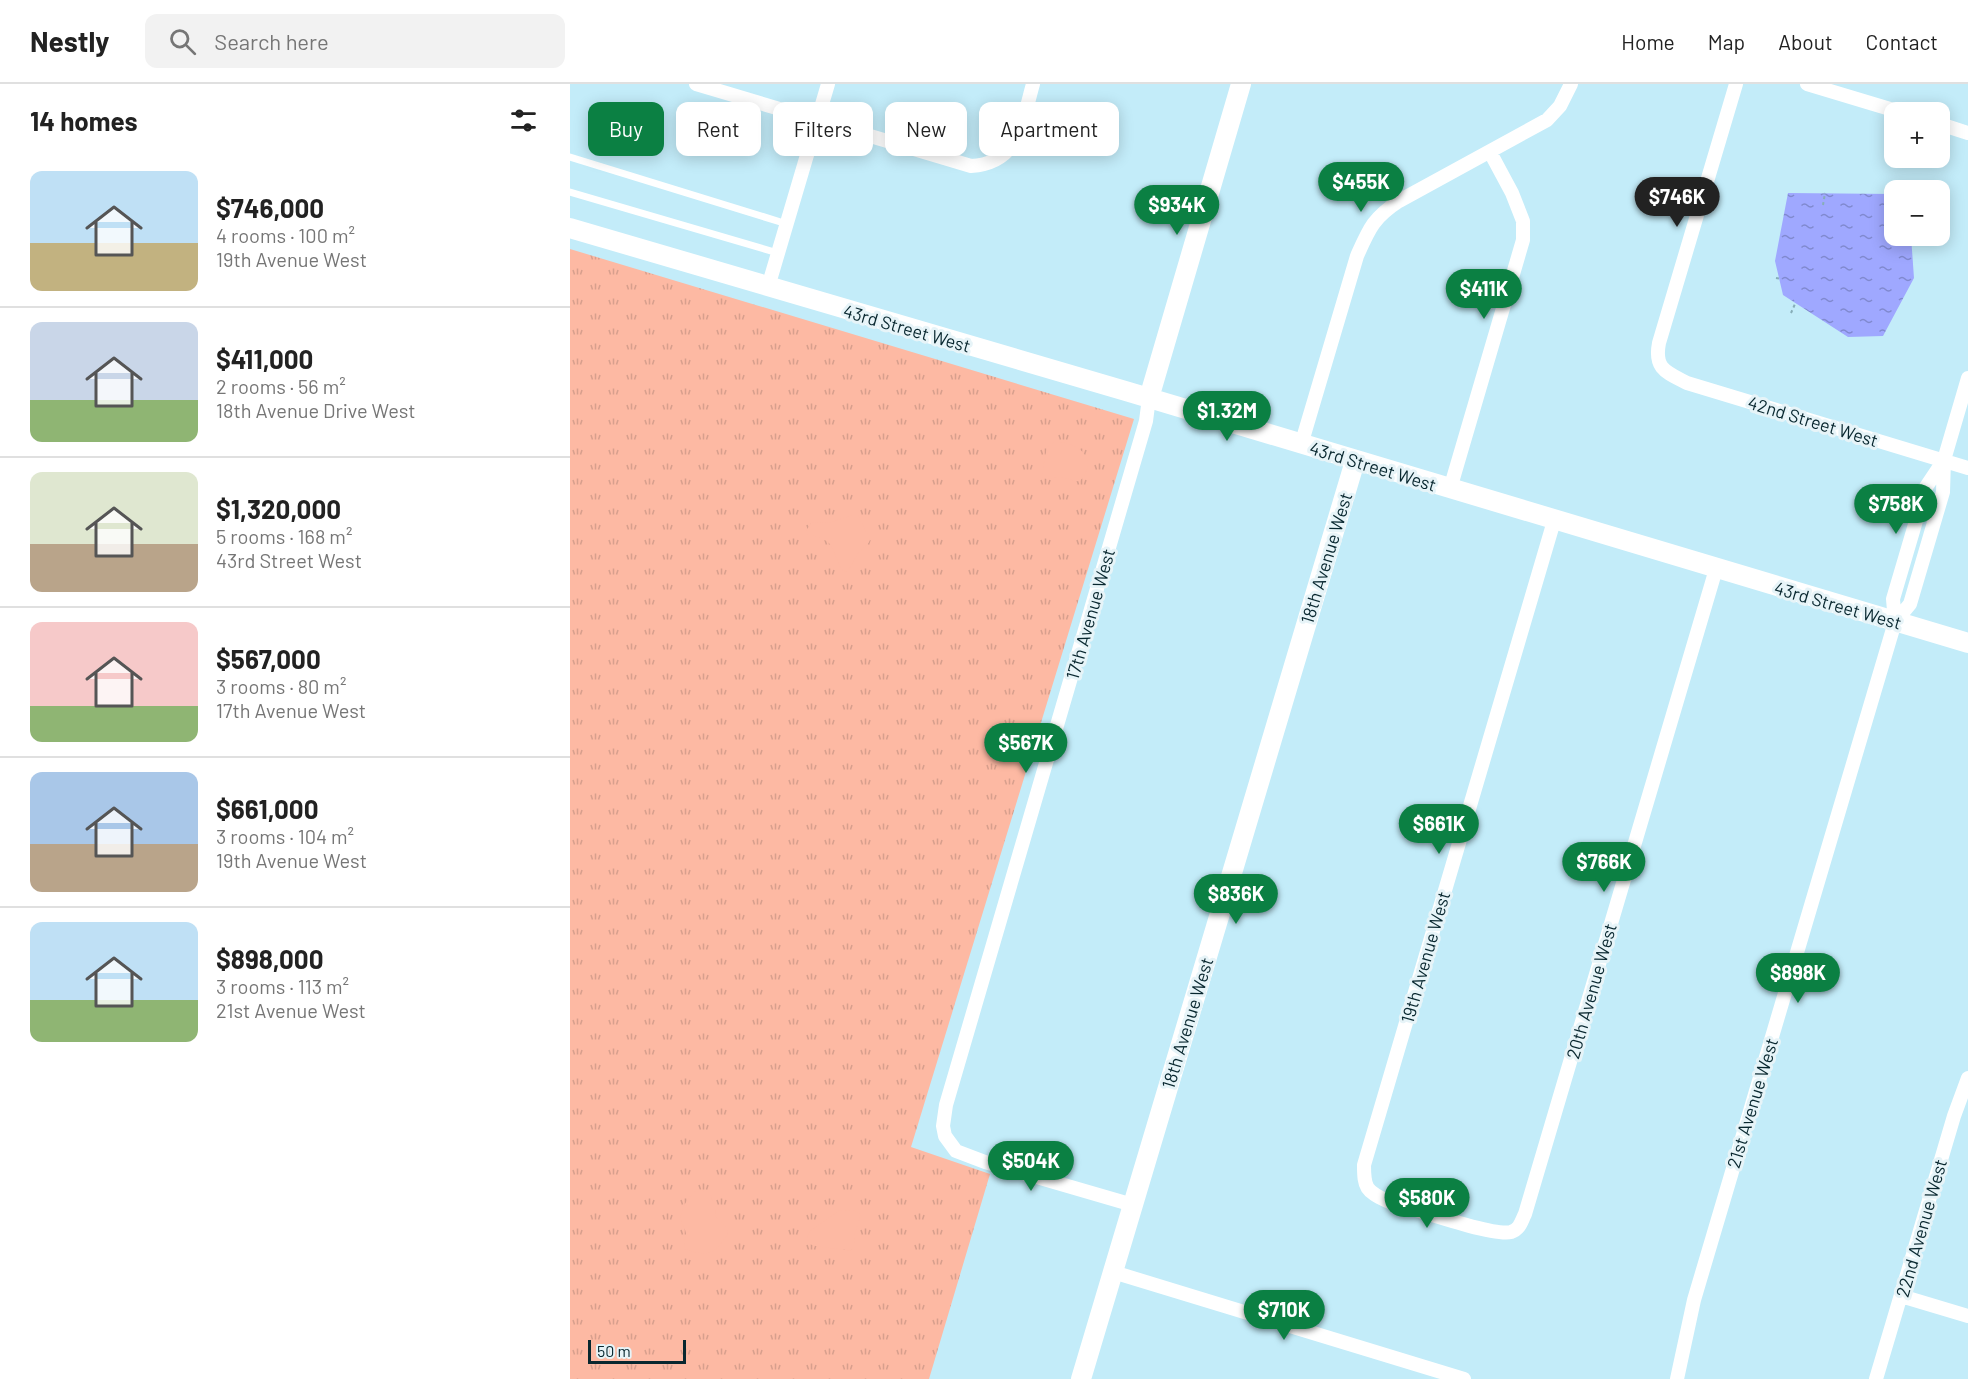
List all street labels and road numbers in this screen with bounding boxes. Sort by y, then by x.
street label: 43rd Street West [841,299,973,357]
street label: 42nd Street West [1745,391,1881,451]
street label: 43rd Street West [1307,436,1439,496]
street label: 18th Avenue West [1296,490,1356,626]
street label: 17th Avenue West [1061,546,1119,682]
street label: 43rd Street West [1772,576,1904,634]
street label: 19th Avenue West [1396,889,1454,1025]
street label: 20th Avenue West [1561,921,1621,1061]
street label: 18th Avenue West [1157,955,1217,1091]
street label: 21st Avenue West [1722,1035,1782,1171]
street label: 22nd Avenue West [1891,1156,1951,1300]

